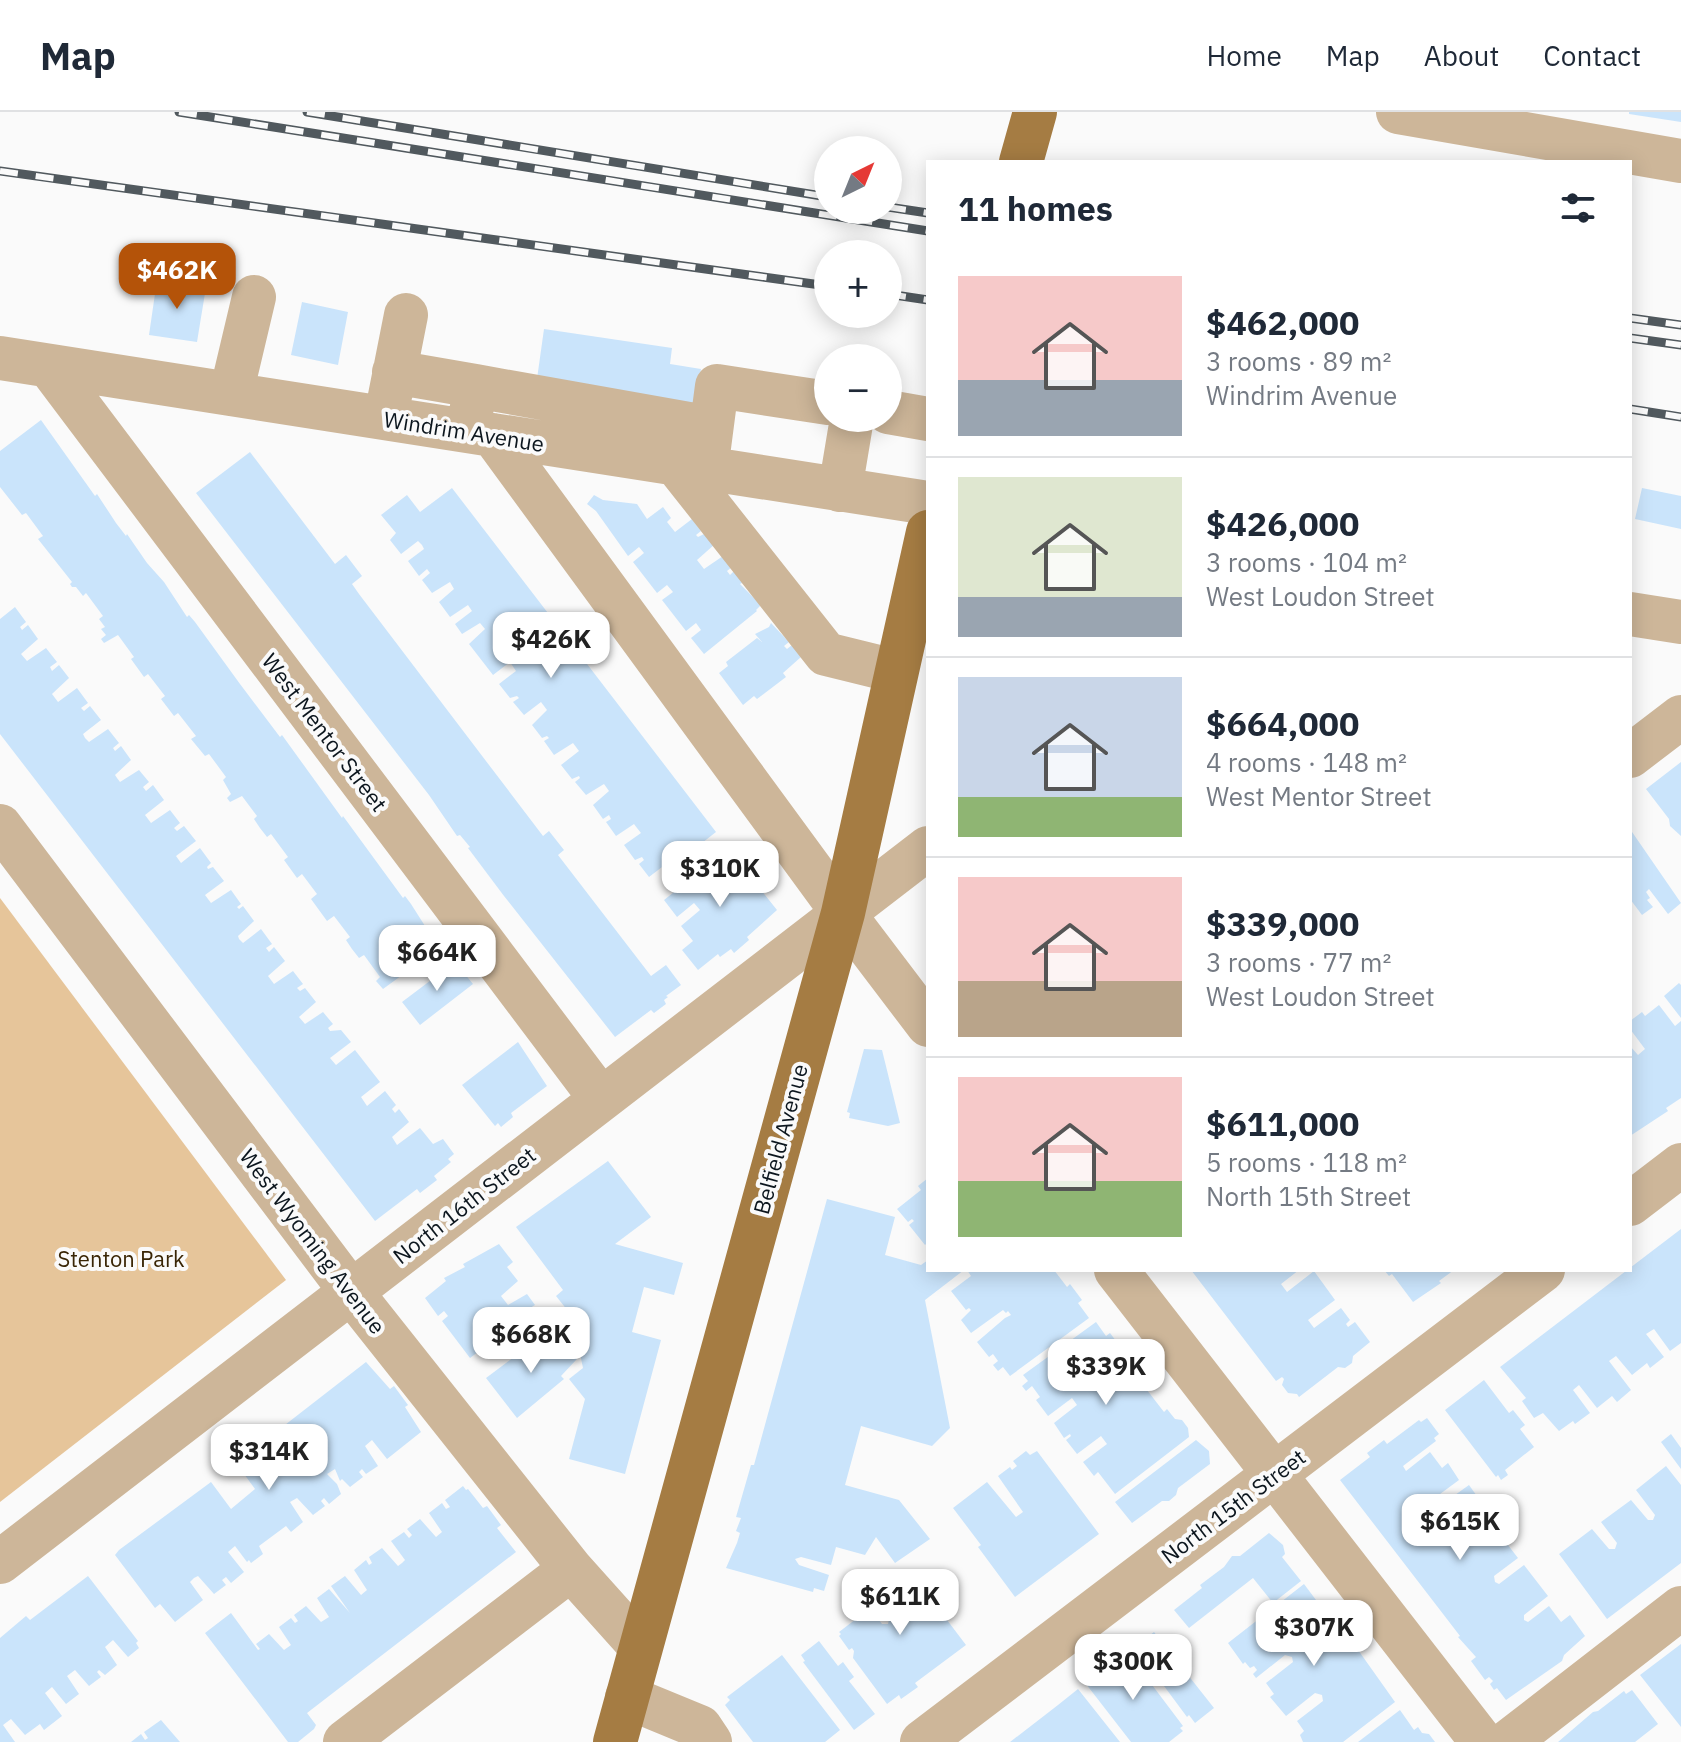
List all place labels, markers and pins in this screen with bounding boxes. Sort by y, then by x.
pin: $462K [121,243,233,311]
pin: $426K [495,612,607,680]
pin: $310K [664,841,776,909]
pin: $664K [381,925,493,993]
pin: $668K [475,1307,587,1375]
pin: $339K [1050,1339,1162,1407]
pin: $314K [213,1424,325,1492]
pin: $615K [1404,1494,1516,1562]
pin: $611K [844,1569,956,1637]
pin: $307K [1258,1600,1370,1668]
pin: $300K [1077,1634,1189,1702]

